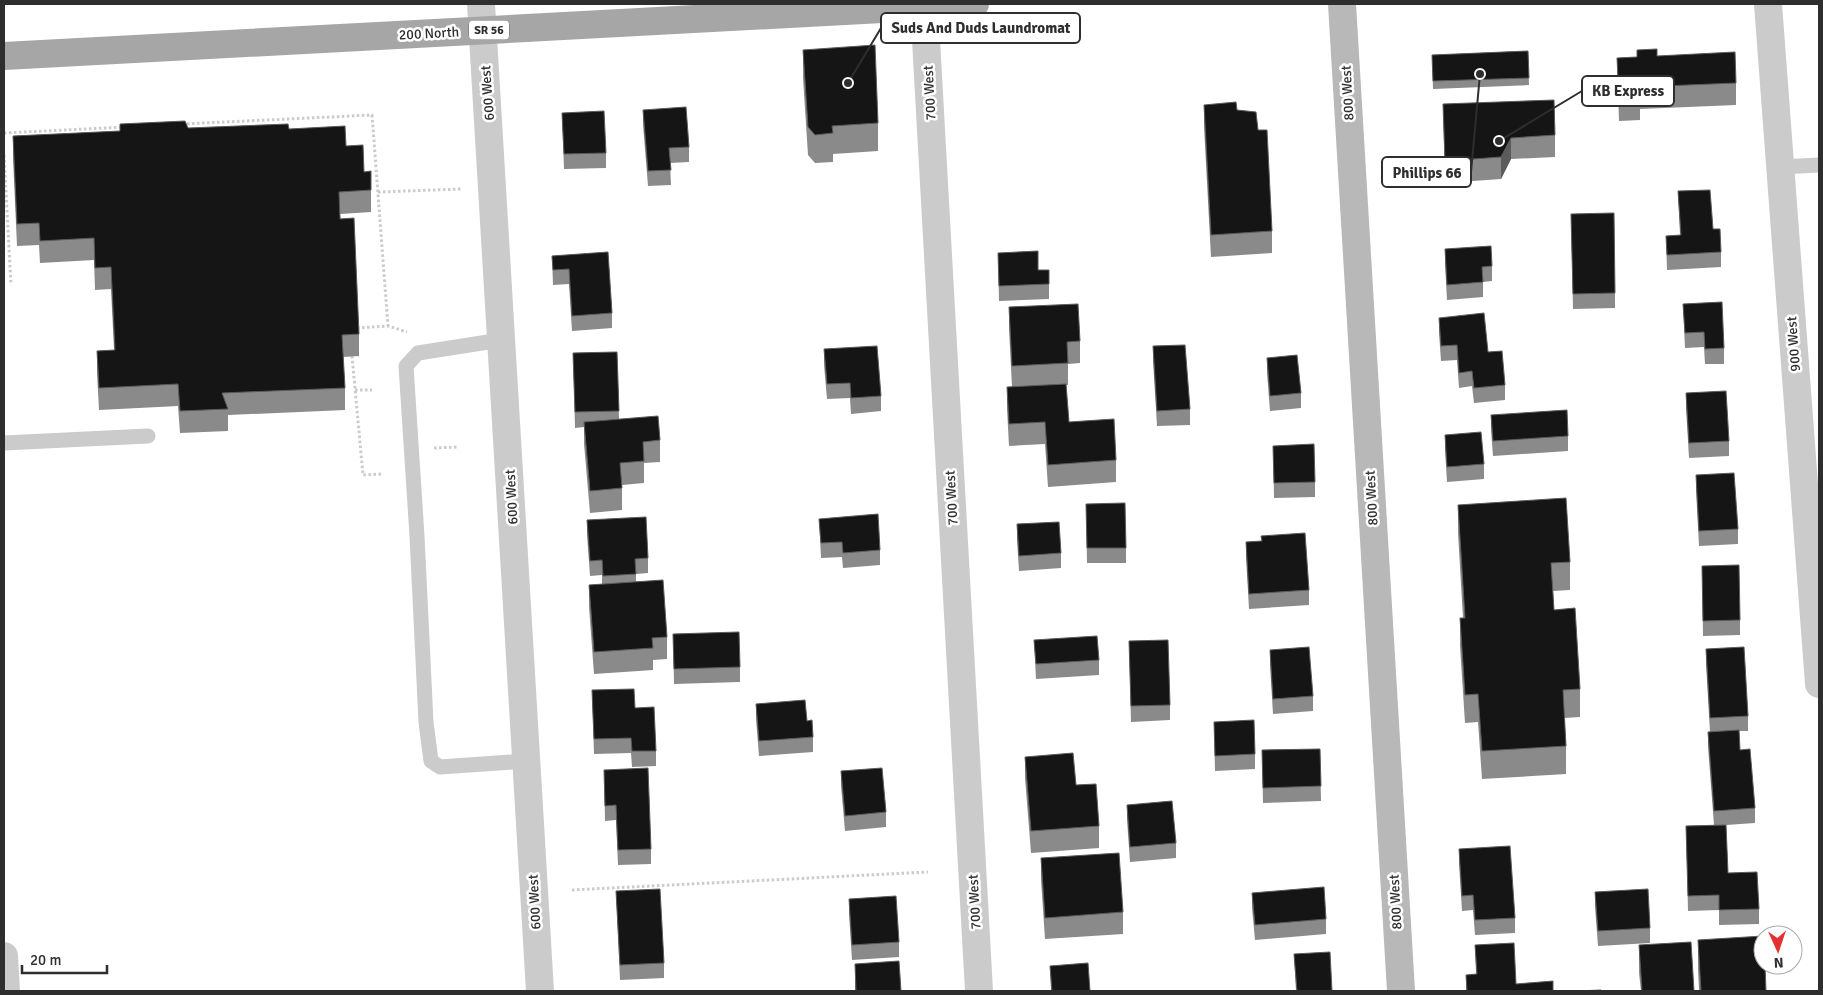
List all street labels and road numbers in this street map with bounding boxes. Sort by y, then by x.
road number: SR 56 [469,20,509,40]
street label: 200 North [398,23,460,44]
street label: 600 West [477,65,498,121]
street label: 700 West [920,65,939,121]
street label: 800 West [1338,65,1357,121]
street label: 900 West [1783,316,1804,372]
street label: 600 West [502,469,521,525]
street label: 700 West [942,470,961,526]
street label: 800 West [1362,470,1381,526]
street label: 600 West [525,874,544,930]
street label: 700 West [965,874,984,930]
street label: 800 West [1386,874,1405,930]

